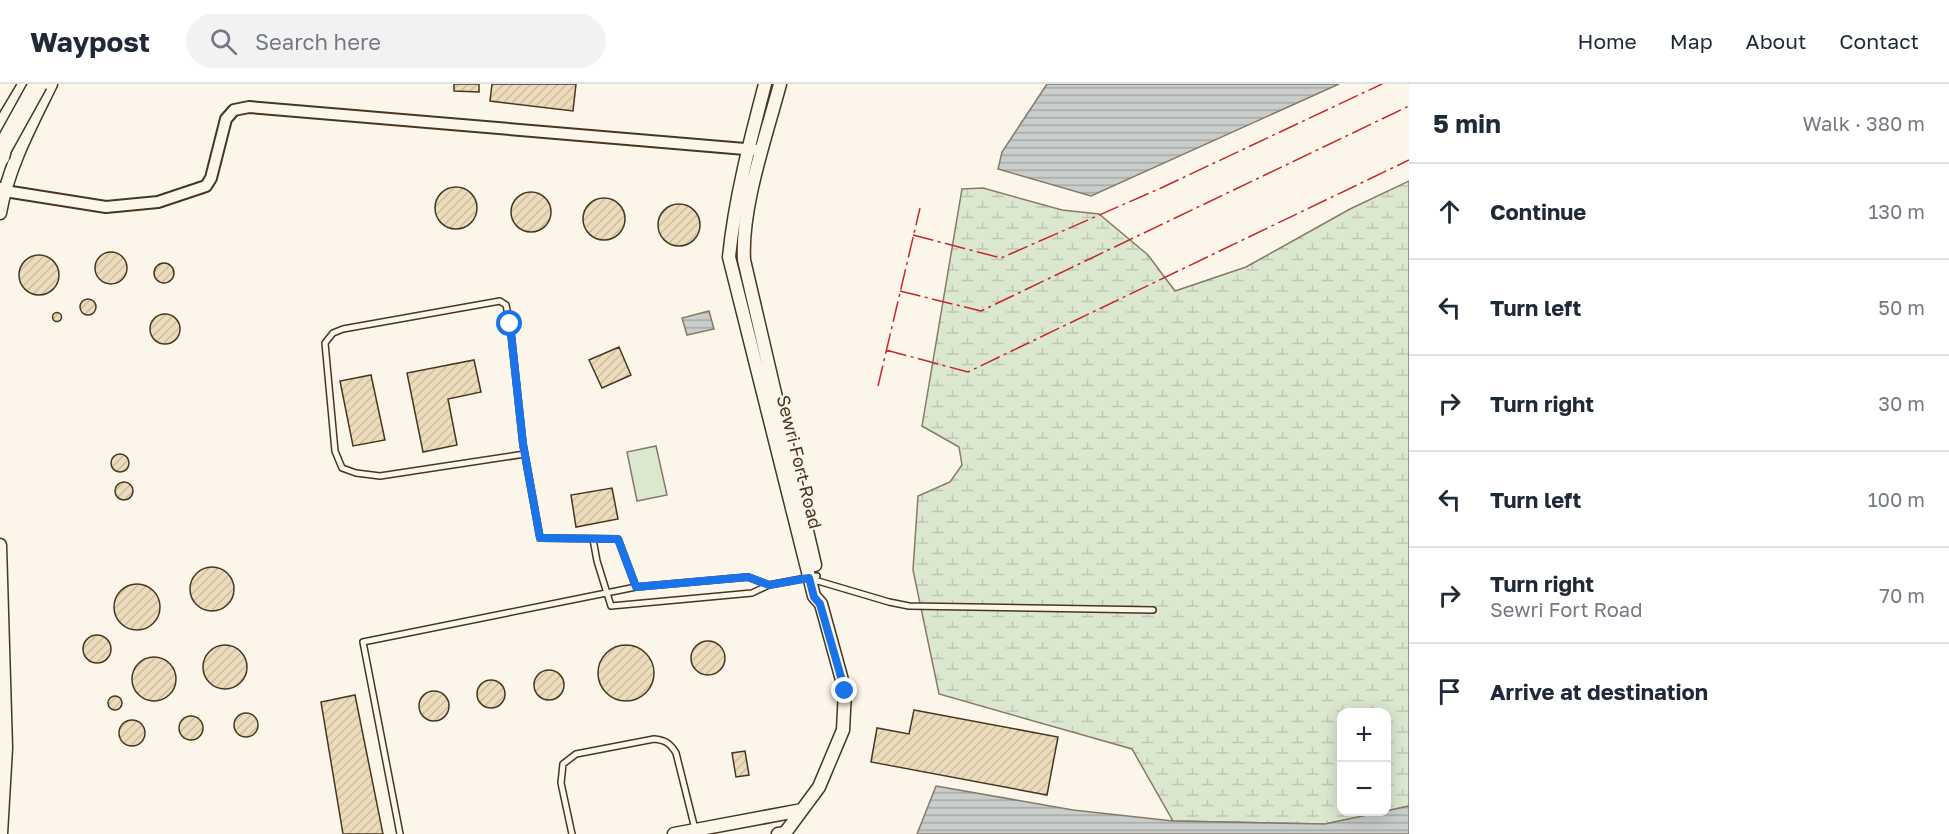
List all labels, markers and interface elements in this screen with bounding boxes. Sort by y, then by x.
search box [186,14,606,68]
text: Waypost [30,25,150,58]
icon: search [207,25,240,58]
text: Search here [255,28,381,55]
text: Home [1577,28,1637,54]
text: Map [1670,28,1713,54]
text: About [1746,28,1806,54]
text: Contact [1839,28,1919,54]
text: 5 min [1433,108,1501,139]
text: Walk · 380 m [1803,111,1925,135]
icon: ahead [1433,195,1466,228]
text: Continue [1490,198,1586,225]
text: 130 m [1869,199,1925,223]
icon: left [1433,291,1466,324]
text: Turn left [1490,294,1581,321]
text: 50 m [1878,295,1925,319]
route start [496,310,522,336]
icon: right [1433,387,1466,420]
text: Turn right [1490,390,1594,417]
text: 30 m [1878,391,1925,415]
street label: Sewri Fort Road [773,393,827,531]
icon: left [1433,483,1466,516]
text: Turn left [1490,486,1581,513]
text: 100 m [1868,487,1925,511]
text: Turn right [1490,570,1594,597]
icon: right [1433,579,1466,612]
text: 70 m [1879,583,1925,607]
text: Sewri Fort Road [1490,597,1642,621]
icon: arrive [1433,675,1466,708]
route end [831,677,857,703]
text: Arrive at destination [1490,678,1708,705]
map controls [1337,708,1391,816]
button: + [1337,708,1391,762]
button: − [1337,762,1391,816]

